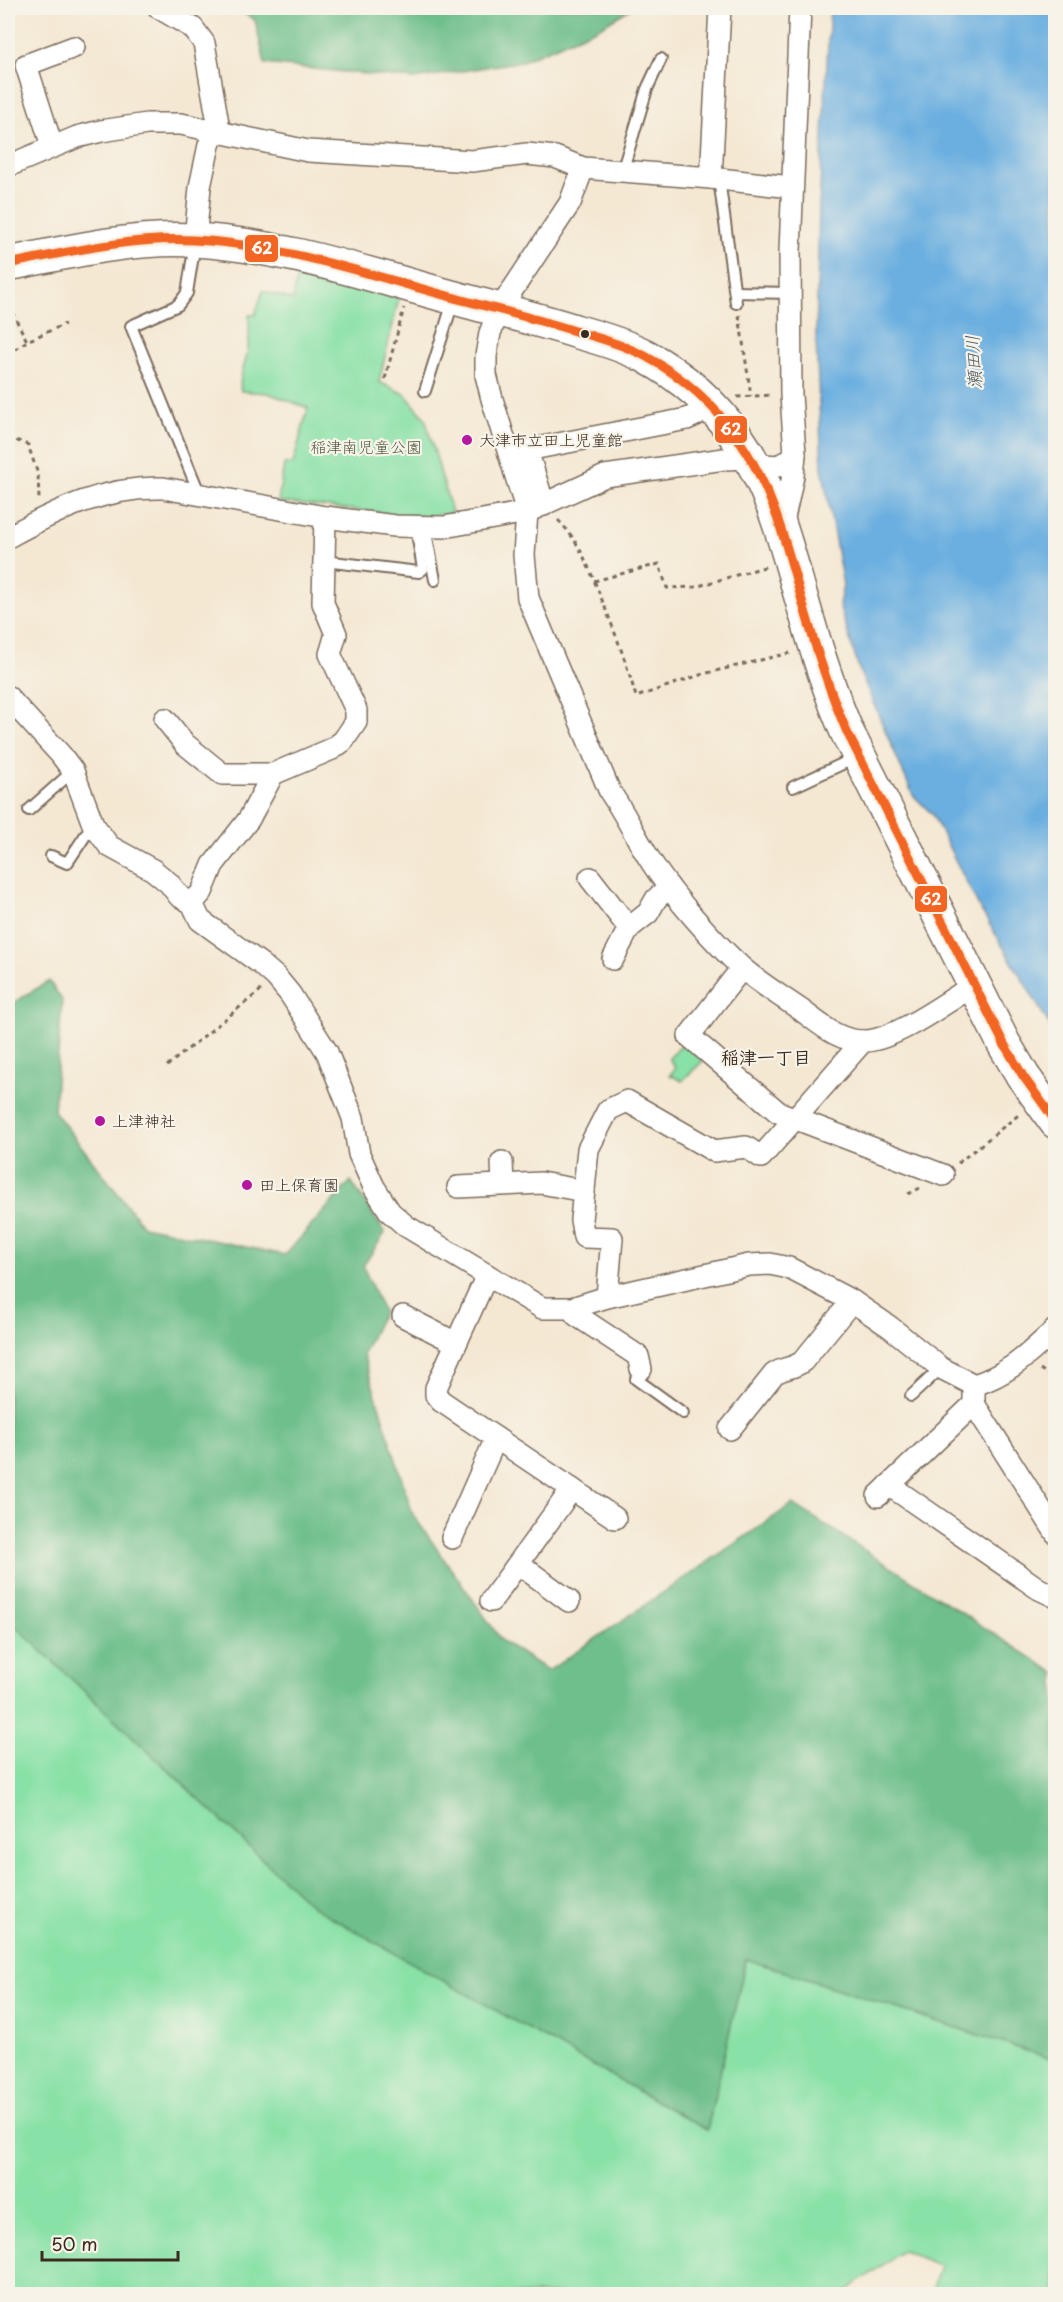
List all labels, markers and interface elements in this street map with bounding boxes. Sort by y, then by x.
line badge: 62 [244,234,279,263]
text: 62 [251,235,273,259]
unlabelled marker [579,328,591,340]
water label: 瀬田川 [958,334,987,390]
line badge: 62 [714,415,748,444]
text: 62 [720,416,742,440]
place label: 大津市立田上児童館 [479,427,623,451]
marker: 大津市立田上児童館 [460,433,474,447]
park label: 稲津南児童公園 [310,434,422,458]
line badge: 62 [914,885,948,913]
text: 62 [920,886,942,910]
district label: 稲津一丁目 [721,1043,811,1070]
place label: 上津神社 [112,1108,176,1132]
marker: 上津神社 [93,1114,107,1128]
place label: 田上保育園 [259,1172,339,1196]
marker: 田上保育園 [240,1178,254,1192]
scale bar [42,2224,178,2262]
text: 50 m [51,2230,98,2257]

